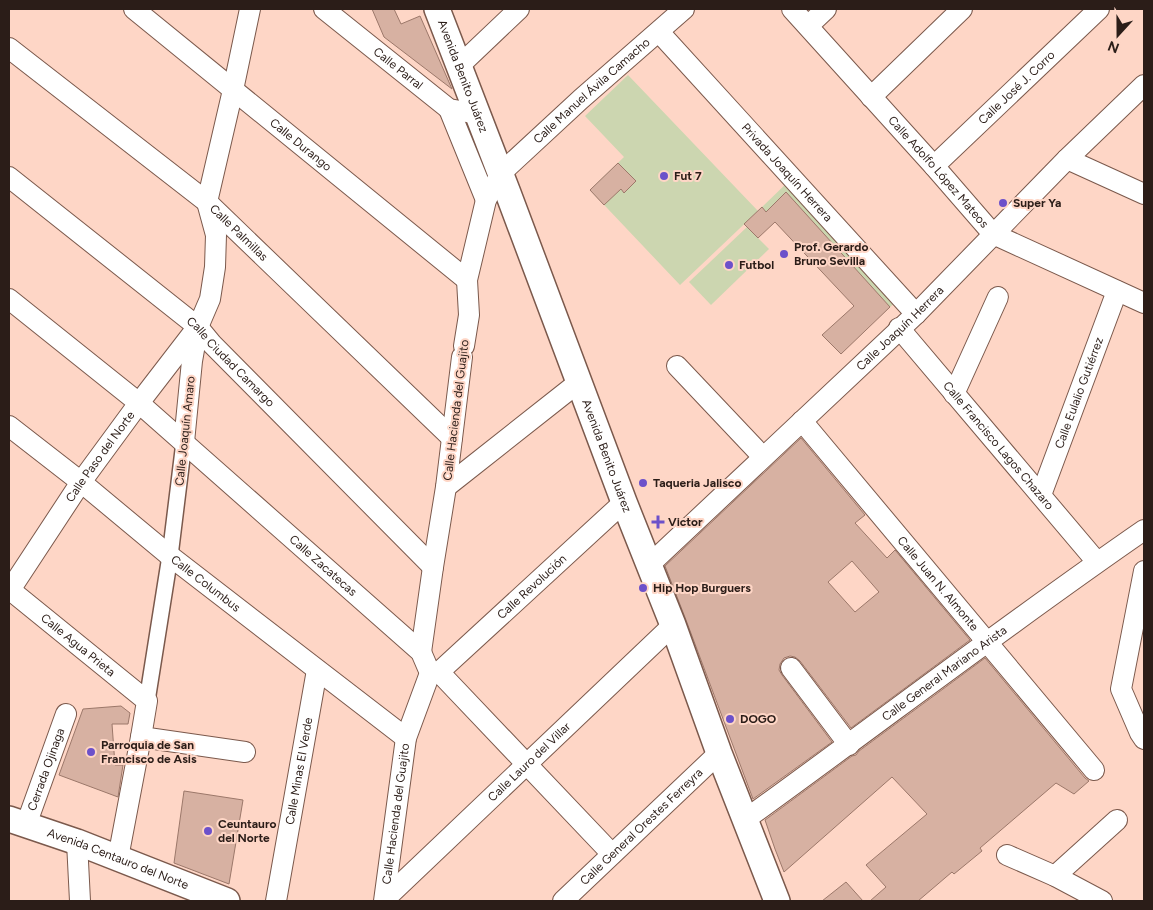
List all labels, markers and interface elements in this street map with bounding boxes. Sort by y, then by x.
north arrow [1093,10,1143,60]
street label: Avenida Benito Juárez [435,18,491,135]
street label: Calle Manuel Ávila Camacho [531,35,653,146]
text: N [1105,37,1122,57]
street label: Calle Parral [371,44,426,92]
street label: Calle José J. Corro [975,48,1058,127]
street label: Calle Adolfo López Mateos [885,113,992,231]
street label: Calle Durango [267,115,334,174]
street label: Privada Joaquín Herrera [739,120,835,224]
place label: Fut 7 [674,169,702,183]
marker: Fut 7 [658,170,670,182]
place label: Super Ya [1013,196,1062,210]
marker: Super Ya [997,197,1009,209]
street label: Calle Palmillas [207,202,271,264]
place label: Prof. Gerardo Bruno Sevilla [794,240,868,268]
marker: Prof. Gerardo Bruno Sevilla [778,248,790,260]
place label: Futbol [739,258,774,272]
marker: Futbol [723,259,735,271]
street label: Calle Joaquín Herrera [854,283,946,373]
street label: Calle Ciudad Camargo [184,314,277,410]
street label: Calle Eulalio Gutiérrez [1052,335,1106,451]
street label: Calle Hacienda del Guajito [440,339,472,481]
street label: Calle Joaquín Amaro [172,375,198,487]
street label: Calle Francisco Lagos Chazaro [940,379,1057,513]
street label: Avenida Benito Juárez [579,397,634,514]
street label: Calle Paso del Norte [63,408,138,505]
place label: Taqueria Jalisco [653,476,741,490]
marker: Taqueria Jalisco [637,477,649,489]
place label: Victor [668,515,703,529]
marker: Victor [652,516,664,528]
street label: Calle Zacatecas [286,532,360,599]
street label: Calle Juan N. Almonte [895,534,982,634]
street label: Calle Revolución [494,551,569,622]
street label: Calle Columbus [168,552,244,615]
place label: Hip Hop Burguers [653,581,751,595]
marker: Hip Hop Burguers [637,582,649,594]
street label: Calle Agua Prieta [38,611,118,679]
street label: Calle General Mariano Arista [879,623,1009,724]
place label: DOGO [740,712,777,726]
marker: DOGO [724,713,736,725]
street label: Calle Minas El Verde [283,716,316,826]
street label: Calle Lauro del Villar [485,719,573,804]
street label: Cerrada Ojinaga [25,726,67,813]
place label: Parroquia de San Francisco de Asis [101,738,197,766]
street label: Calle Hacienda del Guajito [379,742,412,885]
marker: Parroquia de San Francisco de Asis [85,746,97,758]
street label: Calle General Orestes Ferreyra [577,765,705,888]
place label: Ceuntauro del Norte [218,817,276,845]
street label: Avenida Centauro del Norte [46,825,191,892]
marker: Ceuntauro del Norte [202,825,214,837]

